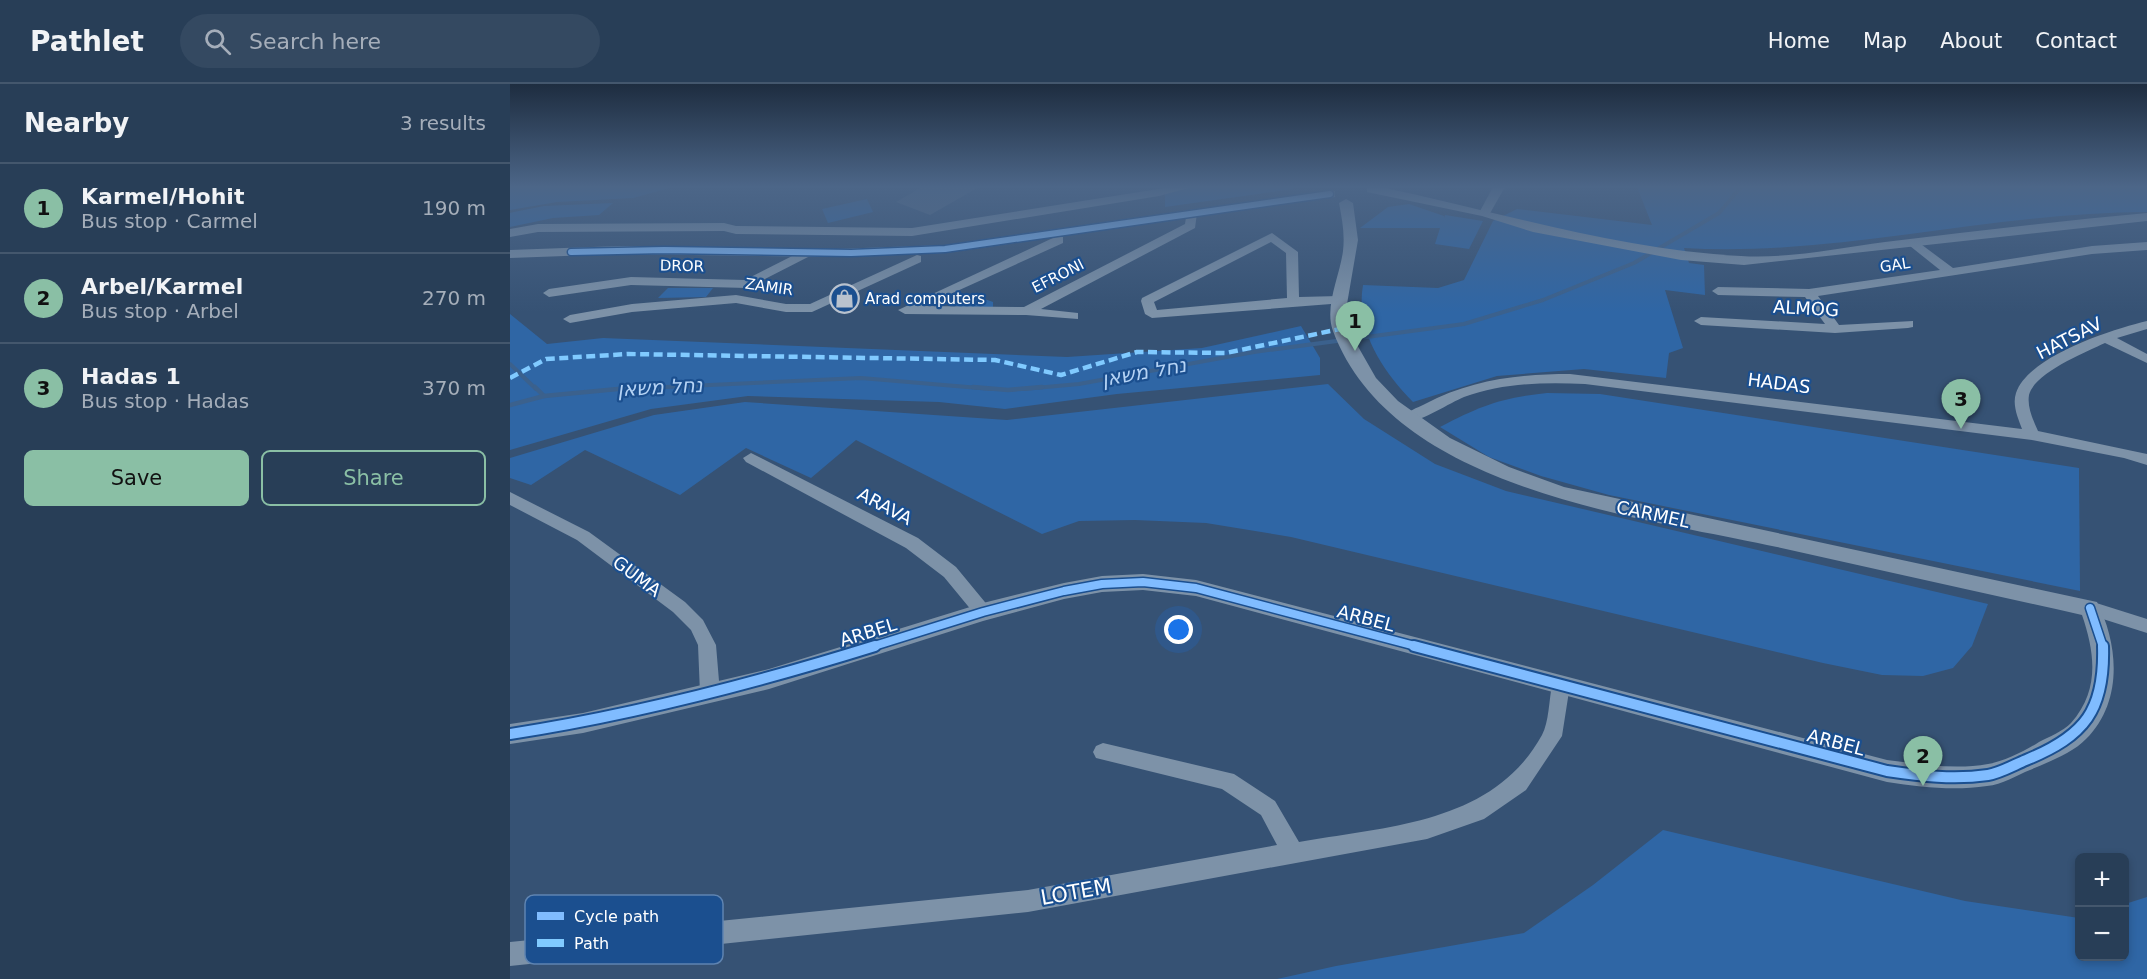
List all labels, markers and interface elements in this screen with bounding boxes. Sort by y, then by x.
search box [180,14,600,68]
text: Pathlet [30,25,144,58]
icon: search [201,25,234,58]
text: Search here [249,29,381,54]
text: Home [1768,29,1830,53]
text: Map [1863,29,1907,53]
text: About [1940,29,2002,53]
text: Contact [2035,29,2117,53]
text: Nearby [24,108,129,138]
text: 3 results [400,111,486,135]
text: Karmel/Hohit [81,184,244,209]
text: 1 [37,196,50,220]
text: 190 m [422,196,486,220]
text: Bus stop · Carmel [81,209,258,233]
street label: GAL [1879,254,1912,276]
street label: EFRONI [1029,255,1087,297]
street label: DROR [660,257,704,275]
text: Arbel/Karmel [81,274,243,299]
street label: ZAMIR [744,275,794,299]
shop icon: Arad computers [828,283,860,315]
text: 2 [37,286,50,310]
text: 270 m [422,286,486,310]
place label: Arad computers [865,290,985,308]
street label: ALMOG [1772,296,1840,320]
text: Bus stop · Arbel [81,299,239,323]
pin: 1 [1336,302,1374,351]
street label: HATSAV [2033,312,2106,363]
water label: נחל משאן [1100,353,1188,391]
text: Hadas 1 [81,364,181,389]
street label: HADAS [1746,369,1812,397]
water label: נחל משאן [617,373,703,401]
text: 3 [37,376,50,400]
text: 370 m [422,376,486,400]
pin: 3 [1942,380,1980,429]
text: Bus stop · Hadas [81,389,249,413]
button: Save [24,450,249,506]
button: Share [261,450,486,506]
street label: ARAVA [854,483,916,529]
street label: CARMEL [1614,496,1692,532]
street label: GUMA [609,551,666,601]
street label: ARBEL [1335,600,1397,636]
street label: ARBEL [837,613,899,651]
your location [1164,615,1193,644]
street label: ARBEL [1805,724,1867,760]
pin: 2 [1904,736,1942,786]
map controls [2075,853,2129,961]
button: + [2075,853,2129,907]
street label: LOTEM [1039,874,1113,910]
legend [525,895,723,964]
text: Cycle path [574,907,659,926]
button: − [2075,907,2129,961]
text: Path [574,934,609,953]

